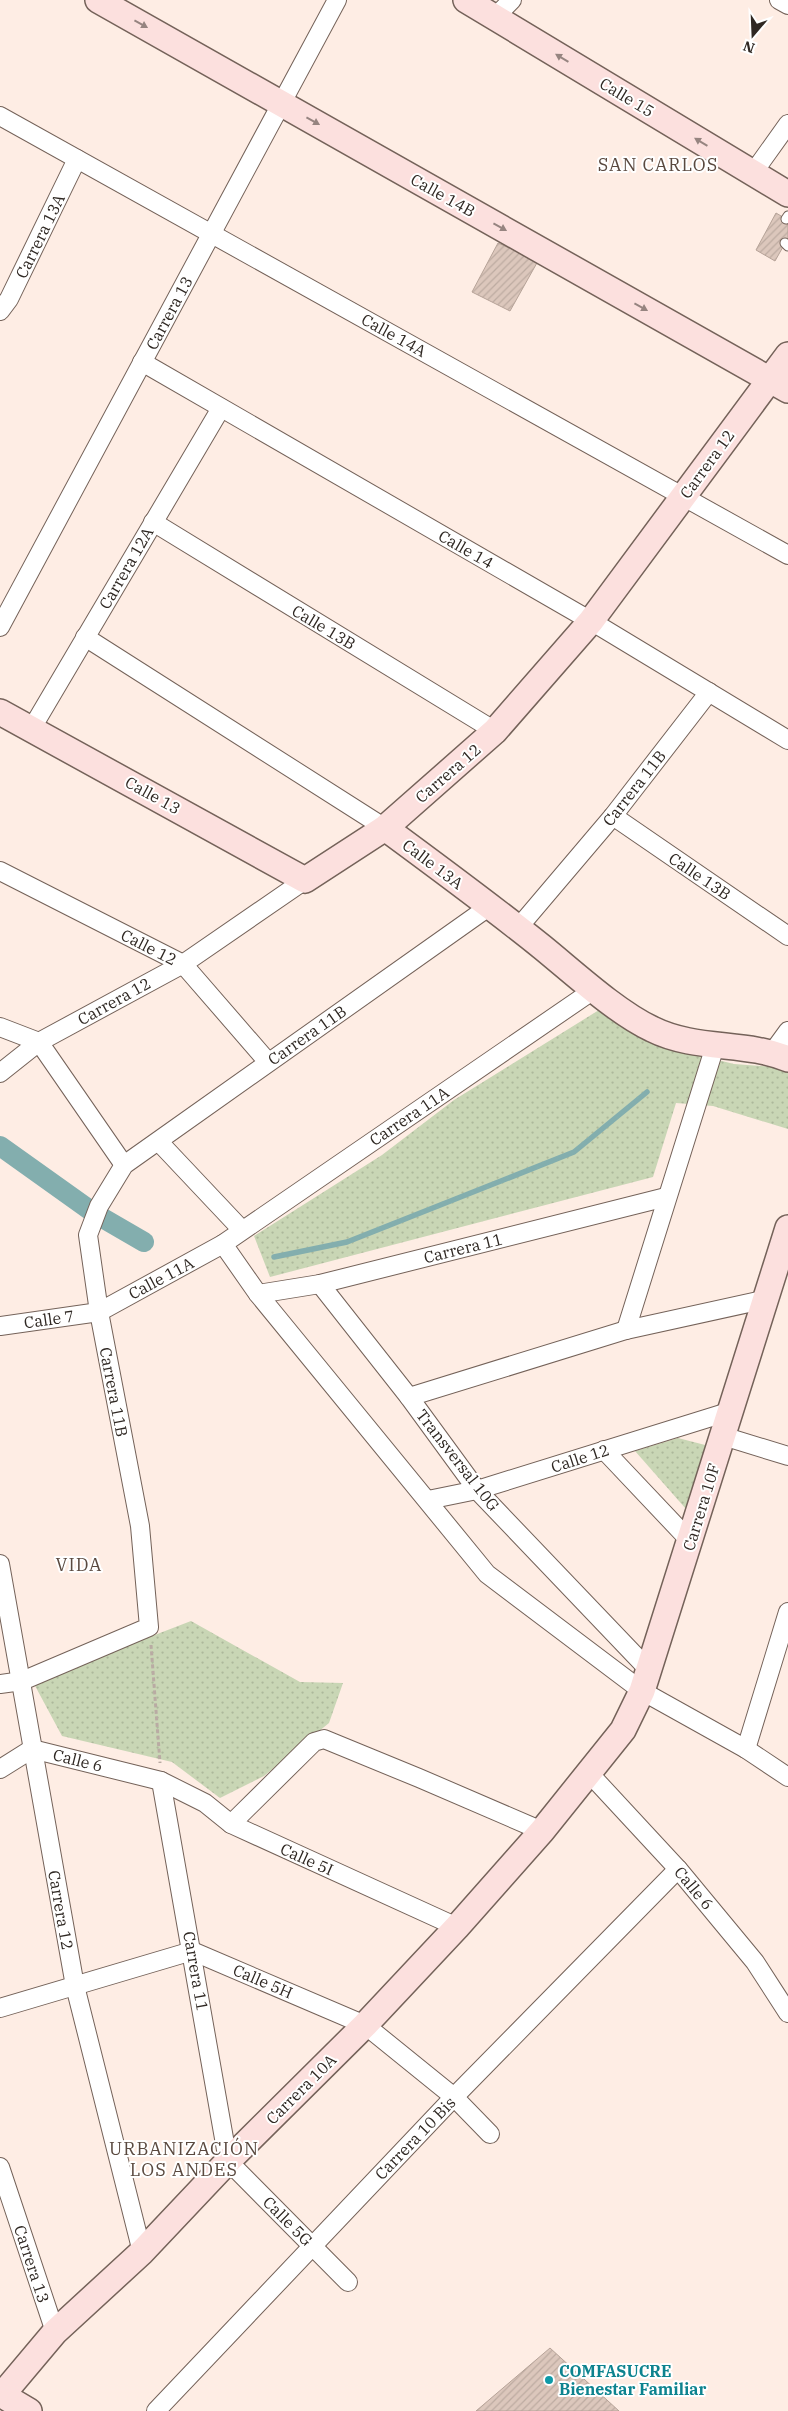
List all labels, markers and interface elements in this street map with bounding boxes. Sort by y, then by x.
north arrow [728,10,778,60]
one-way arrow [133,20,148,28]
text: N [741,37,757,58]
one-way arrow [556,53,569,62]
street label: Calle 15 [596,73,658,121]
one-way arrow [305,117,320,125]
one-way arrow [695,137,708,146]
district label: SAN CARLOS [598,153,718,176]
street label: Calle 14B [407,169,479,221]
street label: Carrera 13A [11,191,69,281]
one-way arrow [493,222,506,231]
street label: Carrera 13 [141,273,197,353]
one-way arrow [635,302,648,311]
street label: Calle 14A [358,309,430,361]
street label: Carrera 12 [675,426,739,502]
street label: Carrera 12A [94,523,158,613]
street label: Calle 14 [435,525,497,573]
street label: Calle 13B [289,600,359,654]
street label: Carrera 12 [411,739,485,807]
street label: Carrera 11B [598,746,670,830]
street label: Calle 13 [122,772,184,818]
street label: Calle 13A [399,835,467,893]
street label: Calle 13B [665,848,735,904]
street label: Calle 12 [118,924,180,970]
street label: Carrera 12 [74,973,154,1029]
street label: Carrera 11B [264,1001,350,1069]
street label: Carrera 11A [366,1082,453,1150]
street label: Carrera 11 [422,1229,504,1267]
street label: Calle 11A [125,1252,197,1304]
street label: Calle 7 [23,1306,75,1332]
street label: Carrera 11B [95,1345,133,1439]
street label: Transversal 10G [412,1405,504,1515]
street label: Calle 12 [548,1439,612,1477]
street label: Carrera 10F [678,1461,724,1553]
district label: VIDA [56,1553,102,1576]
street label: Calle 6 [51,1744,105,1776]
street label: Calle 5I [277,1838,337,1880]
street label: Calle 6 [670,1862,718,1914]
street label: Carrera 12 [44,1869,78,1951]
street label: Carrera 11 [179,1930,213,2012]
street label: Calle 5H [230,1959,296,2003]
street label: Carrera 10A [262,2050,340,2128]
street label: Carrera 10 Bis [370,2092,460,2184]
district label: URBANIZACIÓN LOS ANDES [109,2137,259,2181]
street label: Calle 5G [259,2192,317,2250]
street label: Carrera 13 [10,2223,54,2305]
place label: COMFASUCRE Bienestar Familiar [559,2361,706,2399]
marker: COMFASUCRE Bienestar Familiar [543,2374,555,2386]

